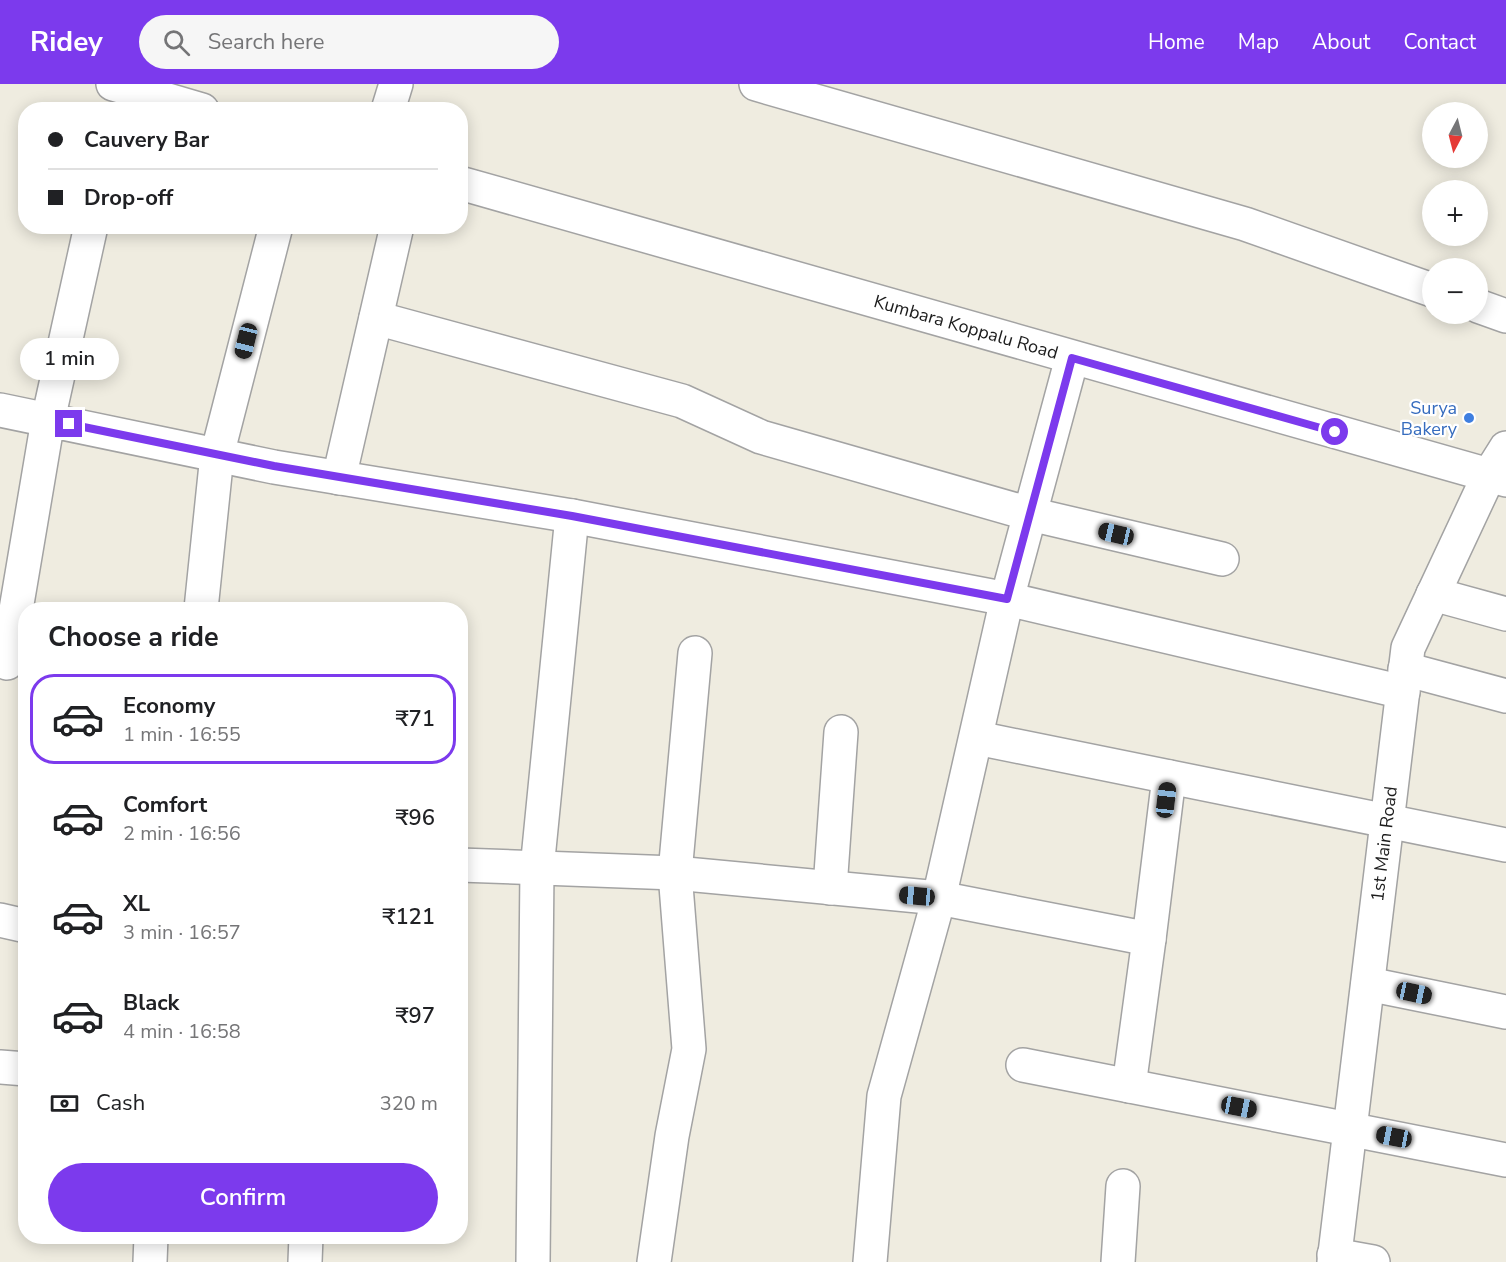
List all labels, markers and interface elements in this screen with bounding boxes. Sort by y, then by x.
search box [139,15,559,69]
text: Ridey [30,23,103,61]
icon: search [160,26,193,59]
text: Search here [208,27,324,57]
text: Home [1148,28,1205,56]
text: Map [1238,28,1279,56]
text: About [1312,28,1370,56]
text: Contact [1403,28,1476,56]
north arrow [1422,102,1488,168]
map controls [1422,102,1488,324]
text: Cauvery Bar [84,125,209,155]
button: + [1422,180,1488,246]
text: Drop-off [84,183,173,213]
button: − [1422,258,1488,324]
street label: Kumbara Koppalu Road [871,289,1061,365]
car [233,321,259,361]
callout: 1 min [20,337,118,379]
text: 1 min [44,345,95,372]
place label: Surya Bakery [1401,396,1458,441]
route end [55,410,82,437]
marker: Surya Bakery [1462,411,1476,425]
route start [1321,418,1348,445]
car [1096,521,1136,547]
text: Choose a ride [48,619,219,656]
text: Economy [123,691,215,721]
icon: car [51,692,105,746]
text: ₹71 [395,704,435,734]
text: 1 min · 16:55 [123,721,241,748]
car [1155,781,1177,819]
street label: 1st Main Road [1365,785,1403,903]
text: Comfort [123,790,207,820]
icon: car [51,791,105,845]
text: ₹96 [395,803,435,833]
text: 2 min · 16:56 [123,820,241,847]
car [898,885,936,907]
text: XL [123,889,150,919]
icon: car [51,890,105,944]
text: ₹121 [382,902,435,932]
text: 3 min · 16:57 [123,919,241,946]
car [1395,980,1433,1006]
text: Black [123,988,179,1018]
icon: car [51,989,105,1043]
text: ₹97 [395,1001,435,1031]
text: 4 min · 16:58 [123,1018,241,1045]
icon: cash [48,1087,81,1120]
text: Cash [96,1088,145,1118]
text: 320 m [380,1090,438,1117]
car [1220,1095,1258,1119]
car [1375,1125,1413,1149]
button: Confirm [48,1163,438,1232]

